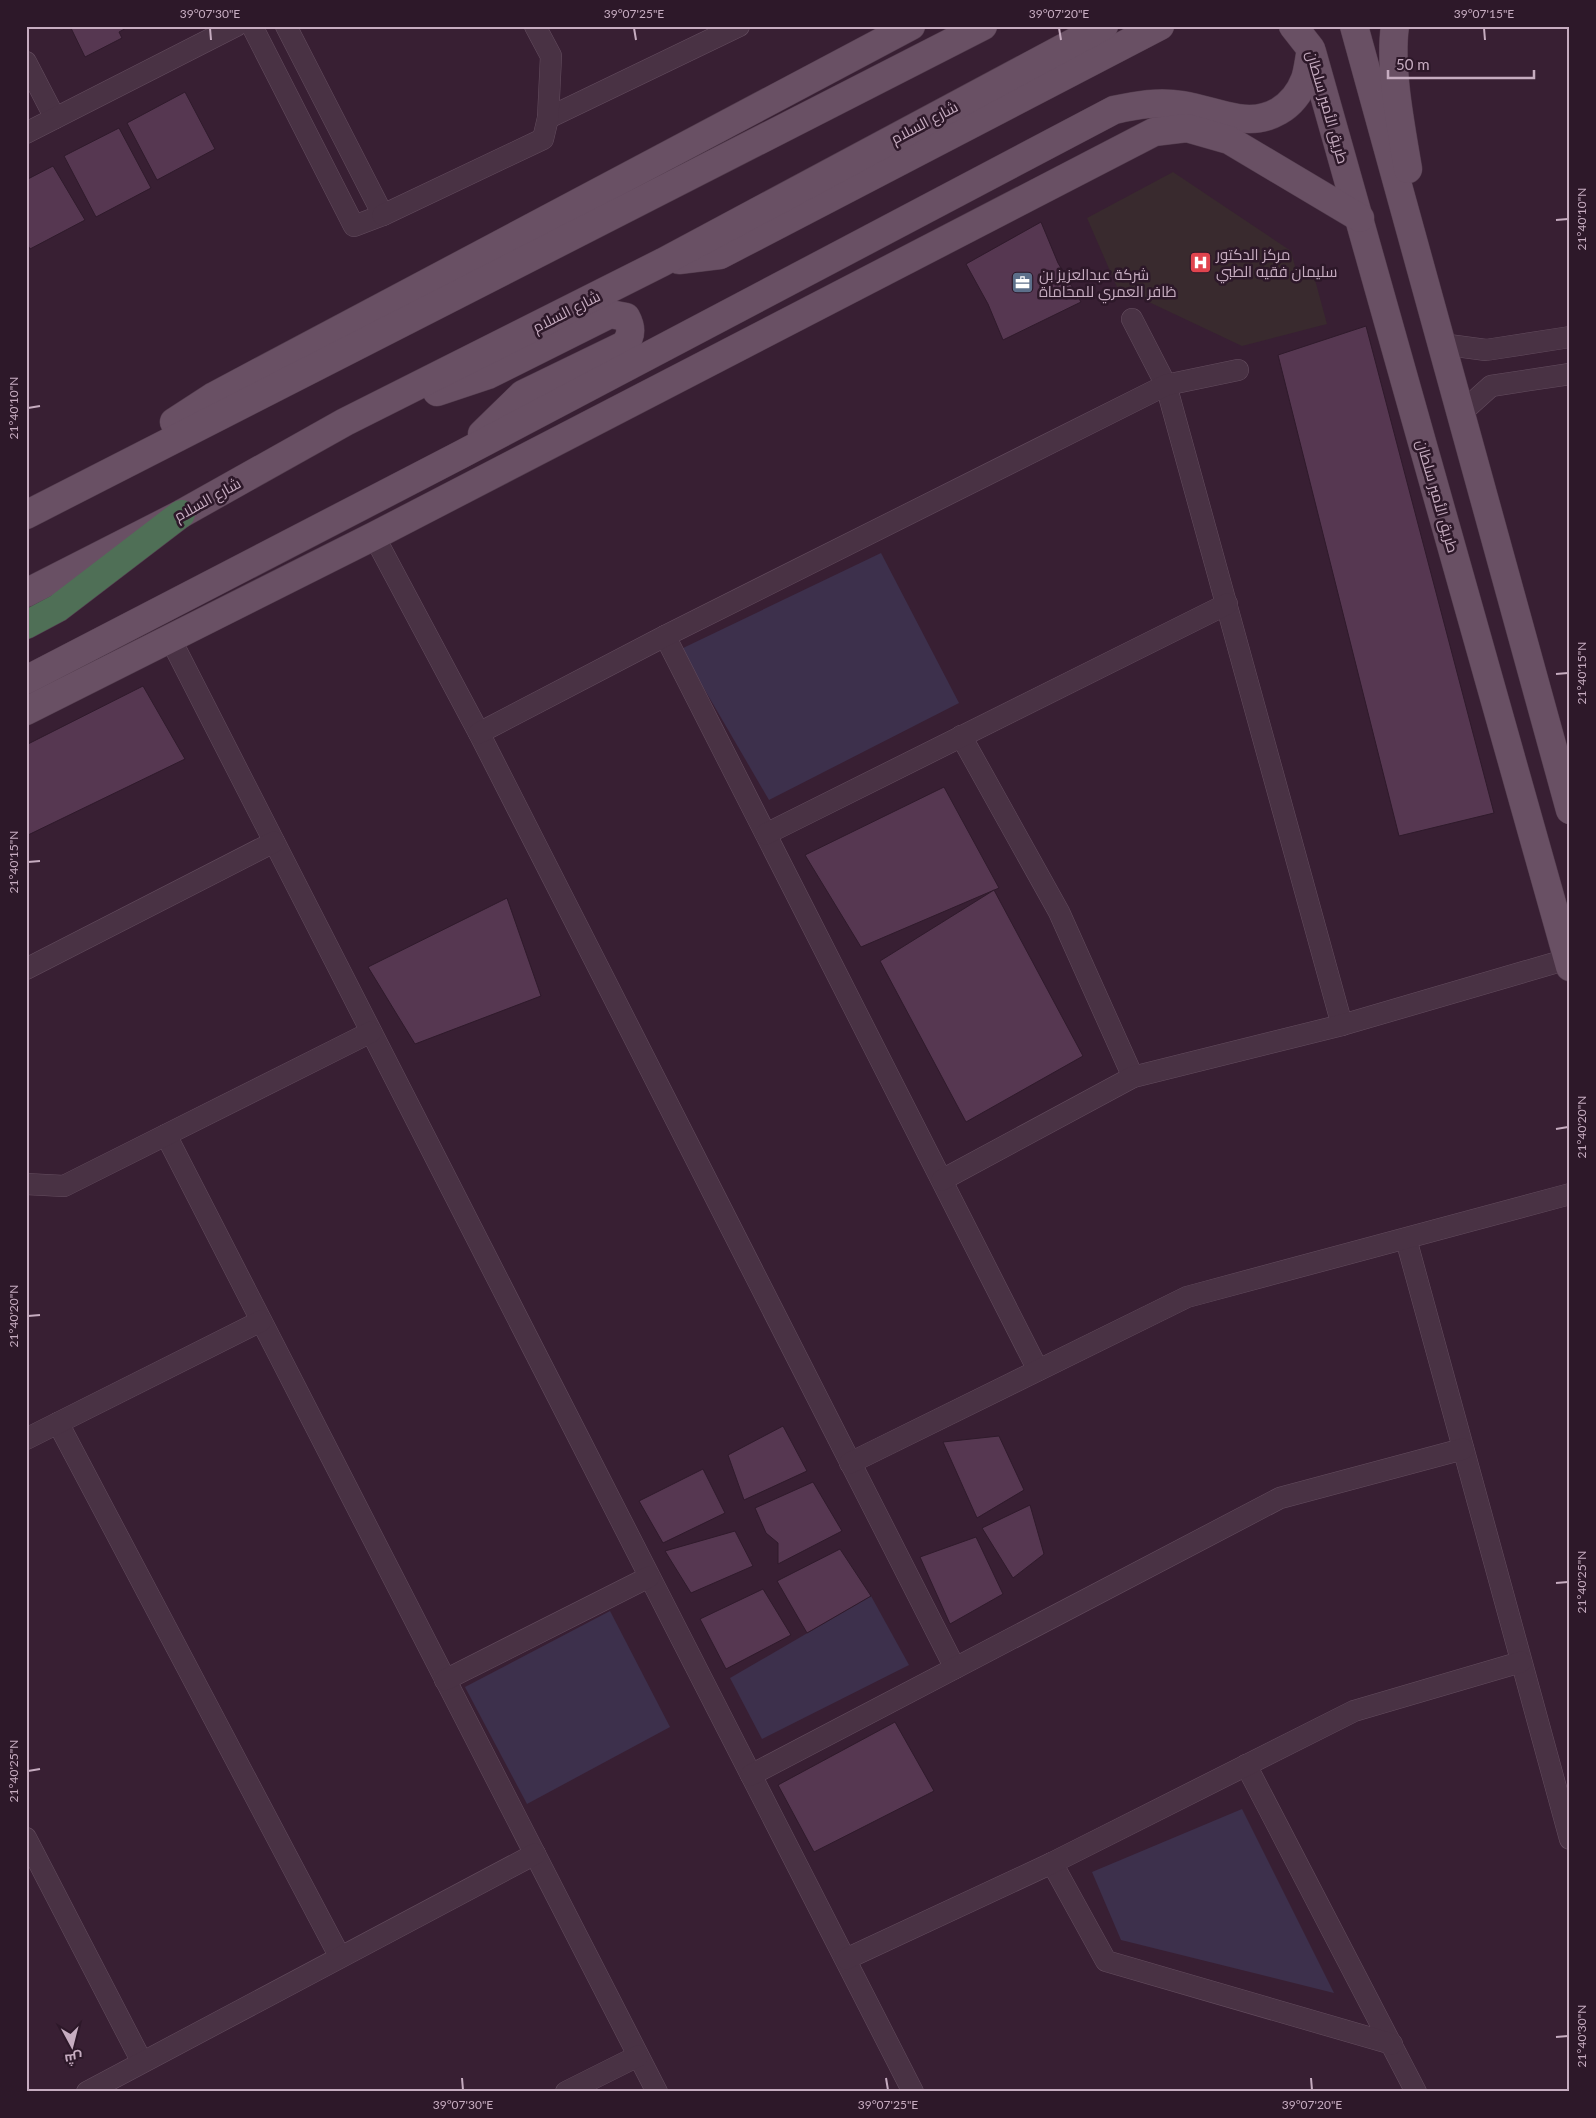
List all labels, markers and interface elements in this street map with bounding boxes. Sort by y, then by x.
text: 39°07'30"E [180,6,240,21]
text: 39°07'25"E [604,6,664,21]
text: 39°07'20"E [1029,6,1089,21]
text: 39°07'15"E [1454,6,1514,21]
street label: طريق الأمير سلطان [1301,48,1353,166]
scale bar [1388,48,1535,80]
text: 50 m [1396,55,1430,73]
street label: شارع السلام [887,97,962,150]
text: 21°40'10"N [1574,188,1589,250]
place label: مركز الدكتور سليمان فقيه الطبي [1215,245,1337,284]
hospital icon: مركز الدكتور سليمان فقيه الطبي [1188,251,1212,275]
place label: شركة عبدالعزيز بن ظافر العمري للمحاماة [1039,265,1177,304]
office icon: شركة عبدالعزيز بن ظافر العمري للمحاماة [1011,271,1035,295]
street label: شارع السلام [529,286,604,338]
text: 21°40'10"N [6,377,21,439]
street label: طريق الأمير سلطان [1411,437,1463,555]
street label: شارع السلام [171,473,245,527]
text: 21°40'15"N [1574,642,1589,704]
text: 21°40'15"N [6,831,21,893]
text: 21°40'20"N [1574,1096,1589,1158]
text: 21°40'20"N [6,1285,21,1347]
text: 21°40'25"N [1574,1551,1589,1613]
text: 21°40'25"N [6,1740,21,1802]
text: 21°40'30"N [1574,2005,1589,2067]
north arrow [48,2020,98,2070]
text: ش [64,2049,84,2069]
text: 39°07'30"E [433,2097,493,2112]
text: 39°07'25"E [858,2097,918,2112]
text: 39°07'20"E [1282,2097,1342,2112]

